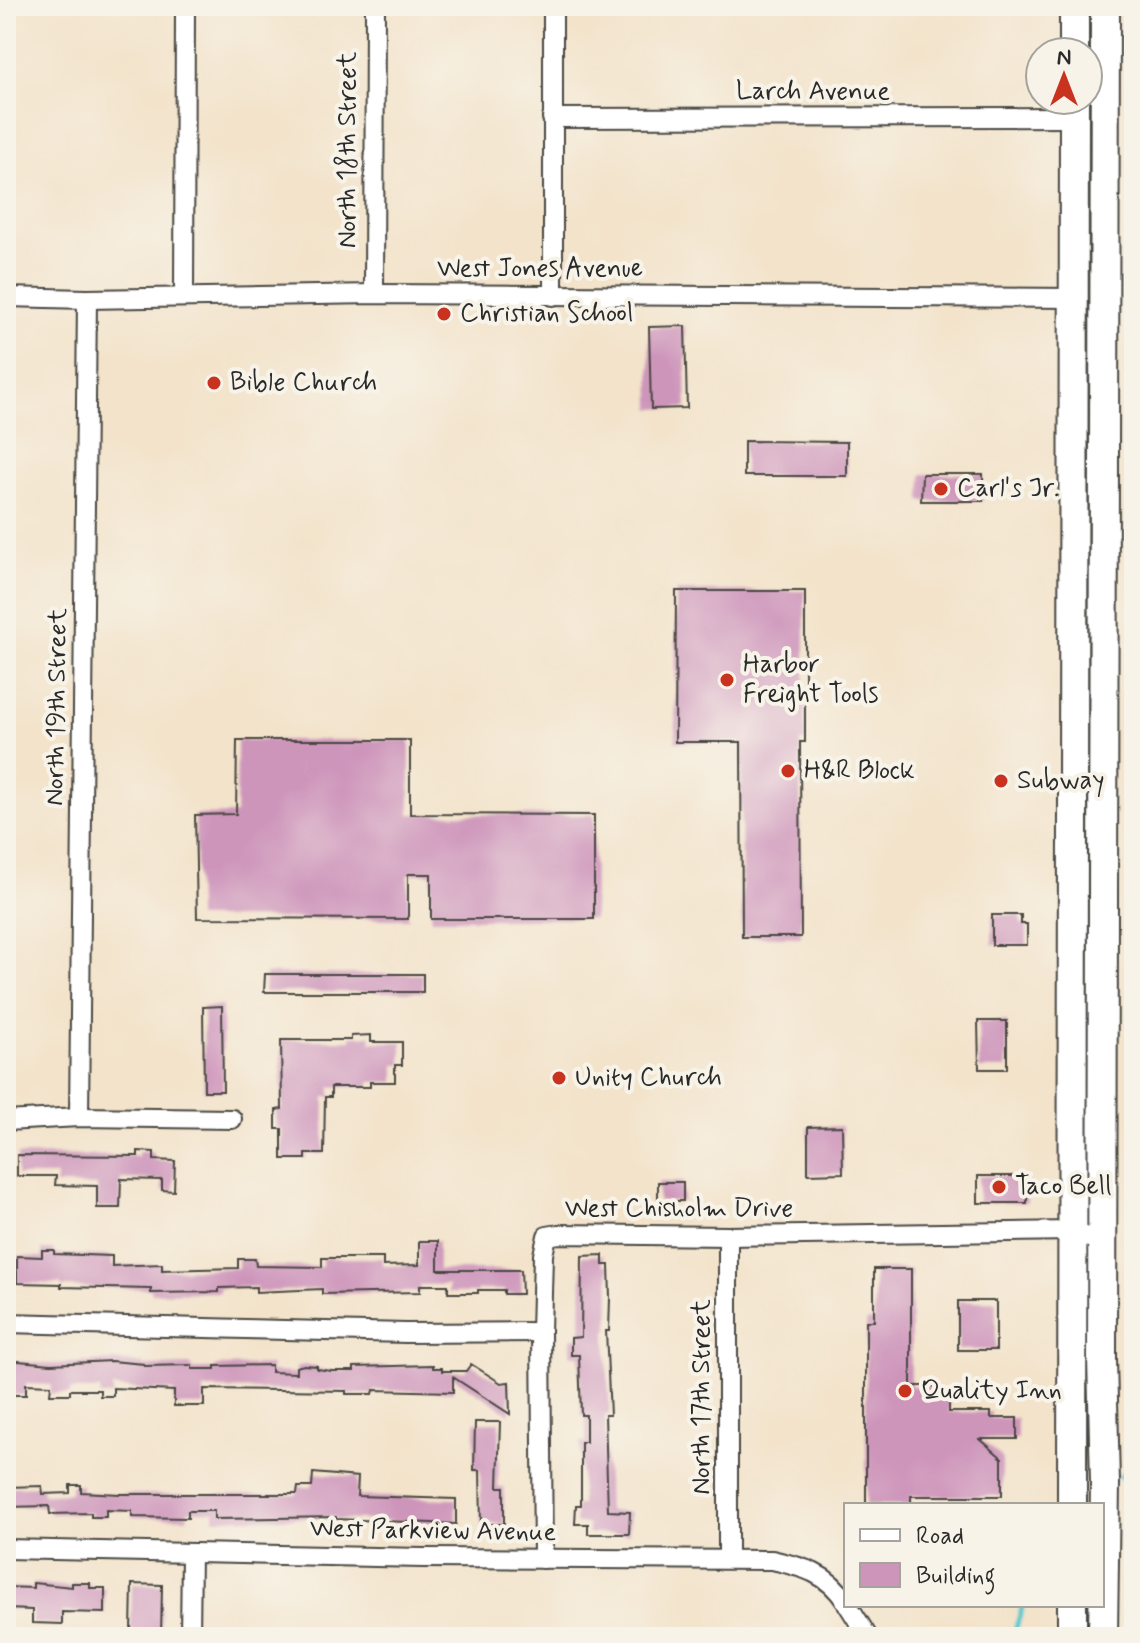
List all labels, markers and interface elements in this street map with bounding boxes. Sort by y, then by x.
north arrow [1024,36,1104,116]
text: N [1057,44,1071,72]
street label: North 18th Street [331,52,365,248]
street label: Larch Avenue [736,75,890,109]
street label: West Jones Avenue [437,252,643,286]
place label: Christian School [460,297,633,331]
marker: Christian School [435,305,453,323]
place label: Bible Church [230,366,377,400]
marker: Bible Church [205,374,223,392]
place label: Carl's Jr. [957,472,1059,506]
marker: Carl's Jr. [932,480,950,498]
street label: North 19th Street [38,608,76,806]
place label: Harbor Freight Tools [743,648,878,712]
marker: Harbor Freight Tools [718,671,736,689]
place label: H&R Block [804,754,915,788]
marker: H&R Block [779,762,797,780]
place label: Subway [1017,764,1105,798]
marker: Subway [992,772,1010,790]
place label: Unity Church [575,1061,722,1095]
marker: Unity Church [550,1069,568,1087]
place label: Taco Bell [1015,1170,1112,1204]
marker: Taco Bell [990,1178,1008,1196]
street label: West Chisholm Drive [565,1192,793,1226]
street label: North 17th Street [685,1299,719,1495]
place label: Quality Inn [921,1374,1062,1408]
marker: Quality Inn [896,1382,914,1400]
legend [844,1503,1104,1607]
street label: West Parkview Avenue [310,1512,557,1550]
text: Road [916,1521,964,1552]
text: Building [916,1561,996,1595]

